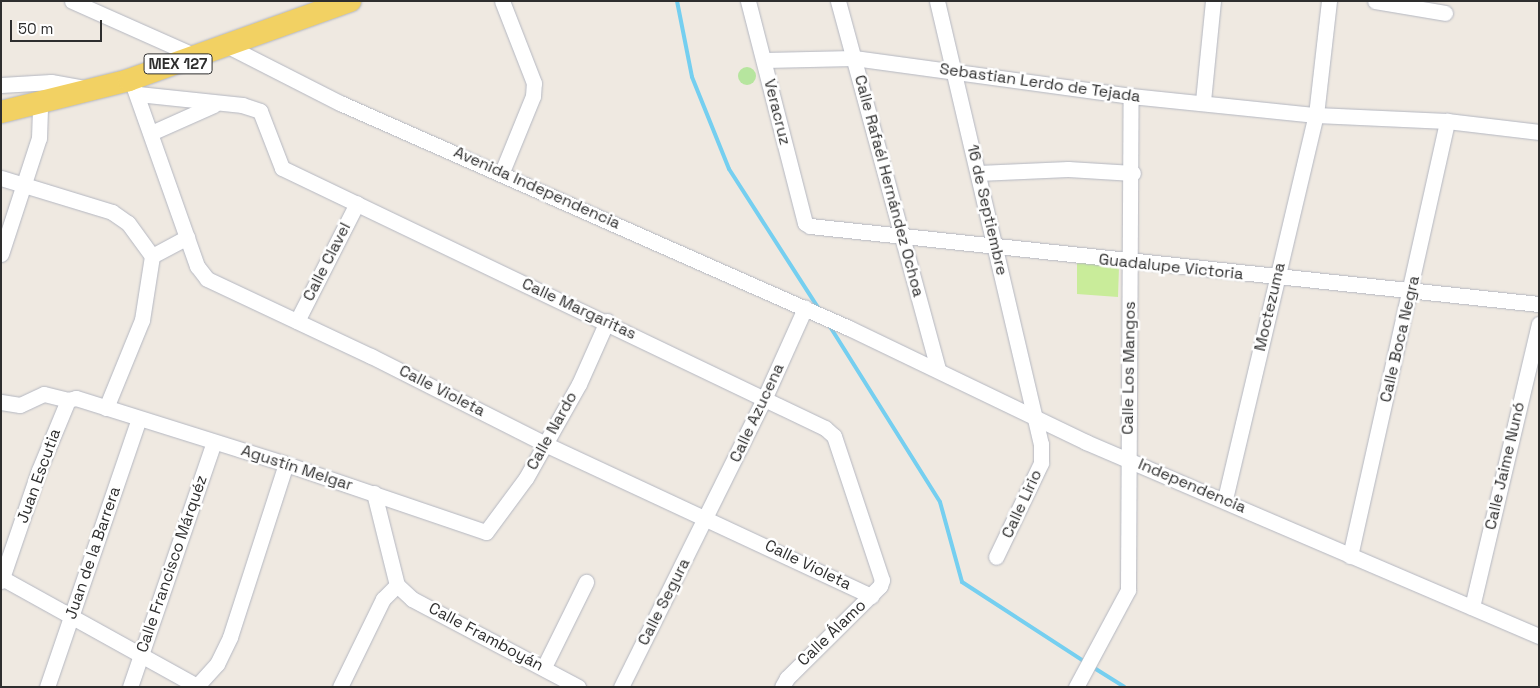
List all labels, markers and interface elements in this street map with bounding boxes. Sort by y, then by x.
scale bar [12,10,105,42]
text: 50 m [18,19,53,38]
road number: MEX 127 [143,52,213,76]
street label: Sebastian Lerdo de Tejada [938,59,1142,107]
street label: Calle Rafaél Hernández Ochoa [850,73,928,299]
street label: Veracruz [760,77,794,147]
street label: Avenida Independencia [451,143,623,233]
street label: 16 de Septiembre [963,143,1011,277]
street label: Calle Clavel [299,220,355,304]
street label: Guadalupe Victoria [1098,250,1244,284]
street label: Moctezuma [1250,261,1290,353]
street label: Calle Margaritas [519,274,639,344]
street label: Calle Boca Negra [1376,274,1424,404]
street label: Calle Los Mangos [1118,301,1140,435]
street label: Calle Azucena [726,360,788,466]
street label: Calle Violeta [396,361,488,421]
street label: Calle Nardo [523,388,581,474]
street label: Calle Jaime Nunó [1481,400,1529,532]
street label: Juan Escutia [13,426,65,526]
street label: Agustín Melgar [239,441,355,495]
street label: Independencia [1135,455,1249,517]
street label: Calle Lirio [998,467,1046,541]
street label: Calle Francisco Márquéz [133,473,211,655]
street label: Juan de la Barrera [61,484,125,622]
street label: Calle Violeta [761,536,855,594]
street label: Calle Segura [634,555,694,649]
street label: Calle Álamo [794,596,870,670]
street label: Calle Framboyán [425,599,547,675]

